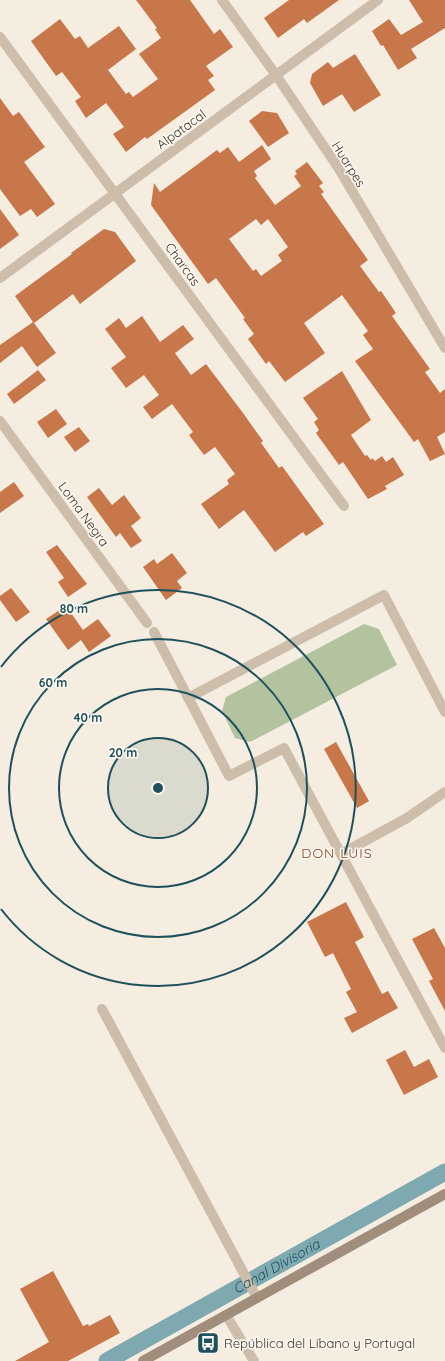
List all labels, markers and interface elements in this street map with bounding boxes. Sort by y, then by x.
street label: Alpatacal [153,106,209,152]
street label: Huarpes [329,138,369,190]
street label: Charcas [162,239,204,289]
street label: Loma Negra [55,479,113,549]
text: 80 m [60,601,88,616]
text: 60 m [39,675,67,690]
text: 40 m [74,710,102,725]
text: 20 m [109,745,137,760]
centre of rings [151,781,165,795]
district label: DON LUIS [301,844,373,862]
water label: Canal Divisoria [230,1234,324,1298]
bus stop icon: República del Líbano y Portugal [195,1330,221,1356]
place label: República del Líbano y Portugal [224,1335,415,1351]

